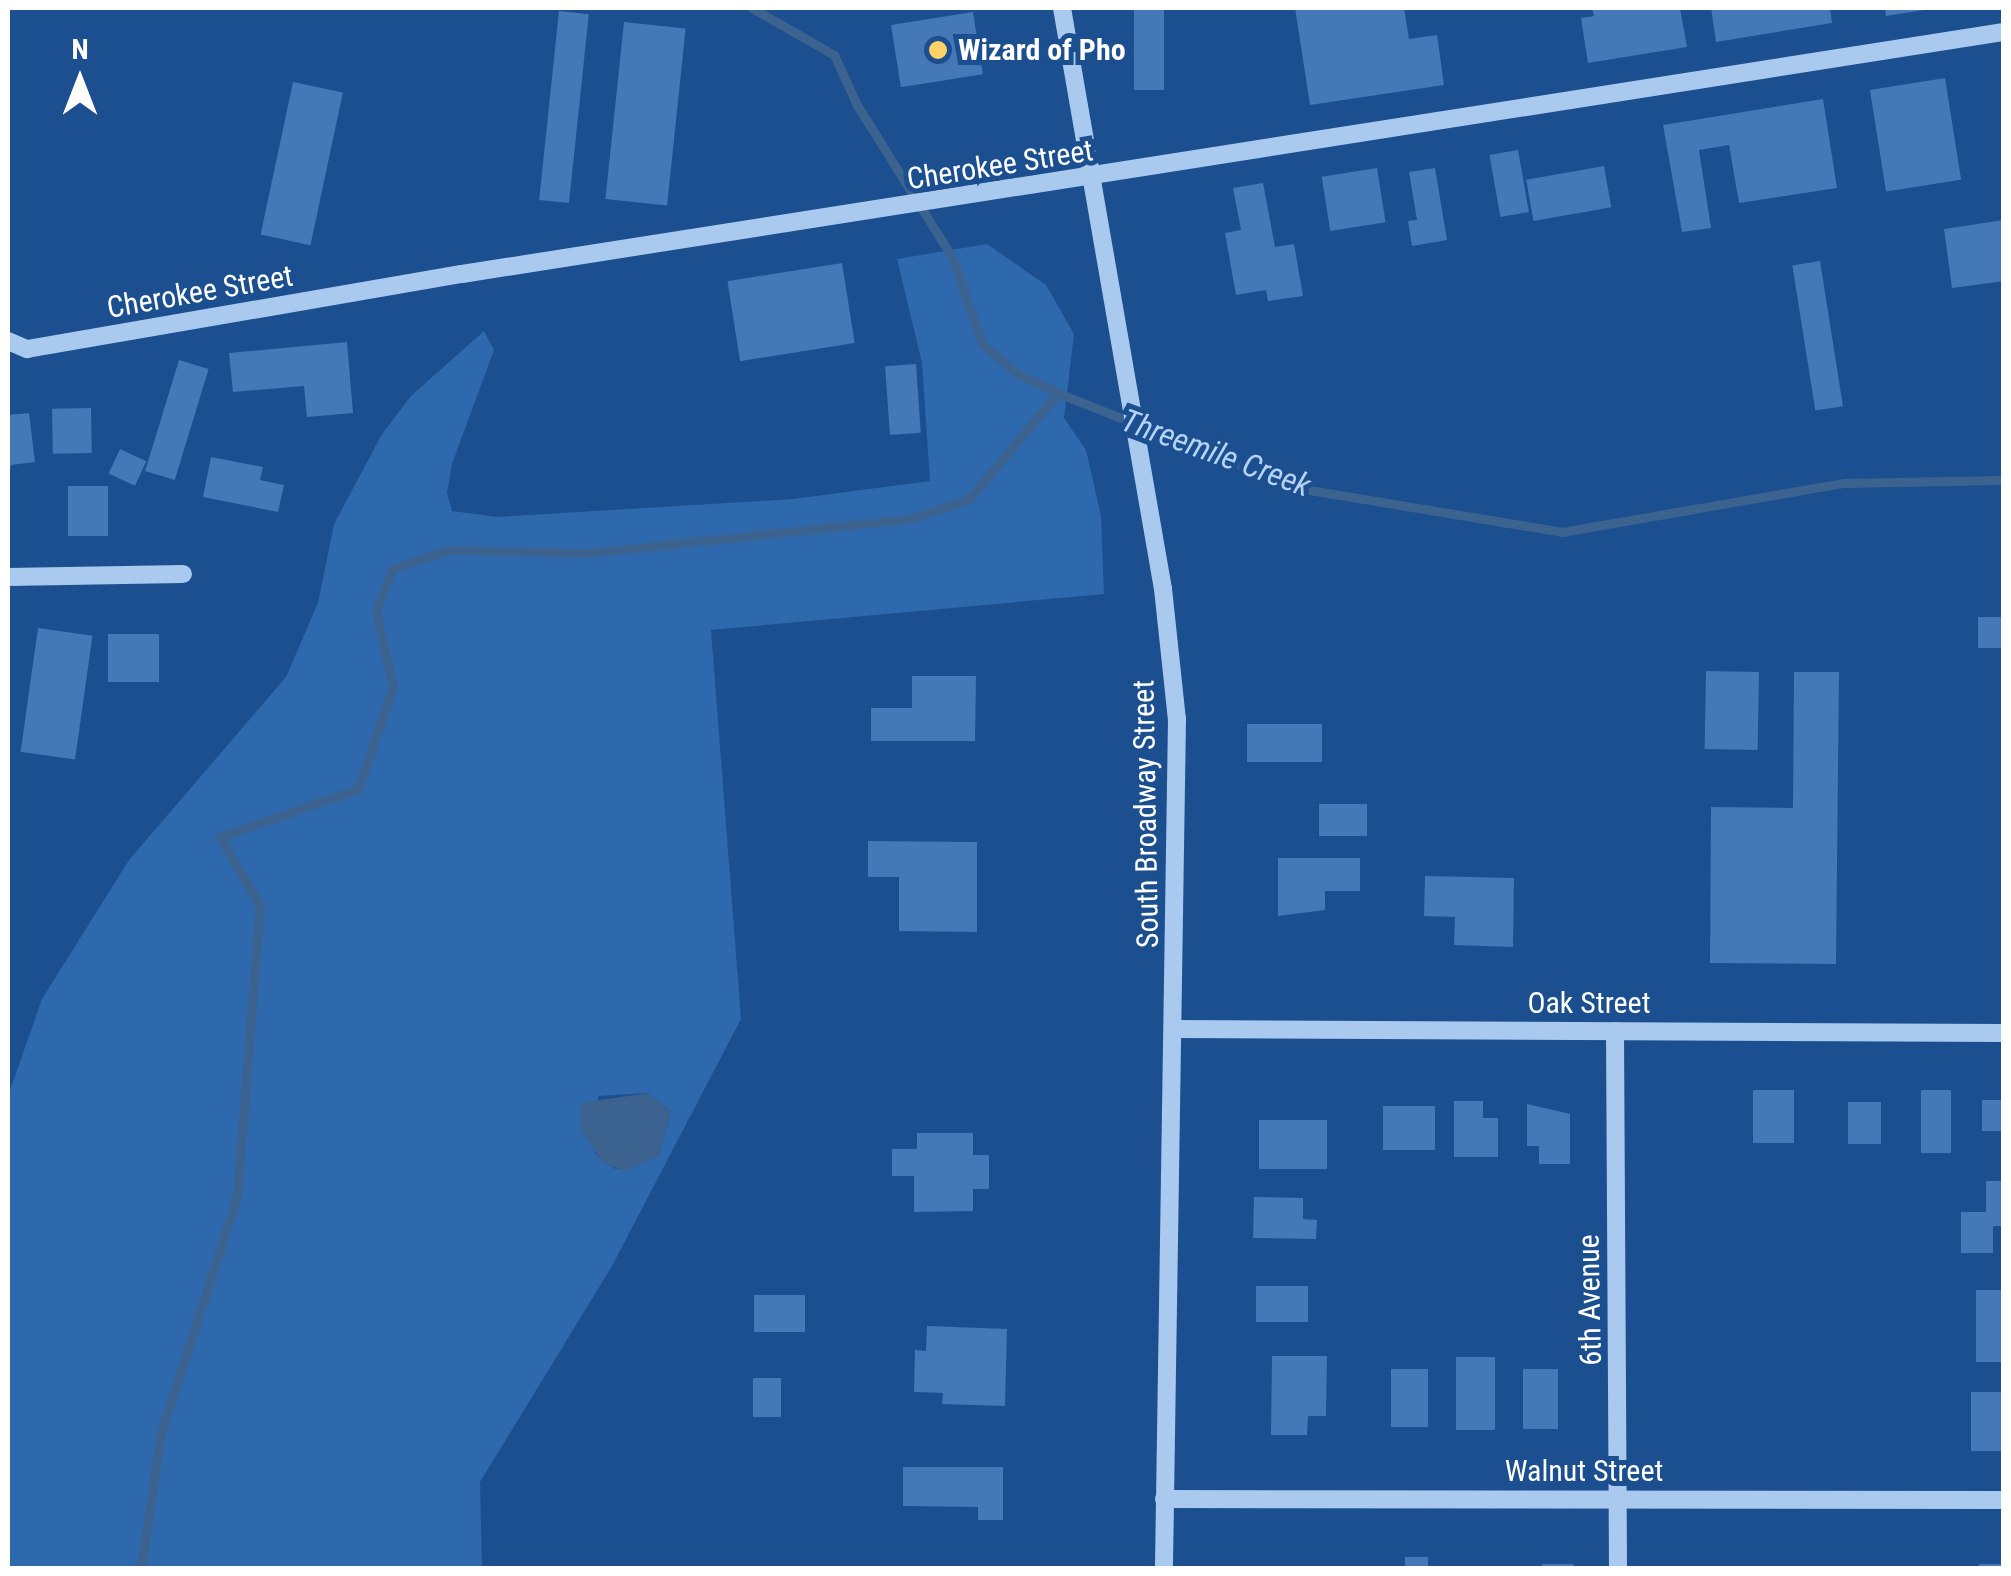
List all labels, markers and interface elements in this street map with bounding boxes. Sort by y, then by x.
north arrow [30,30,130,130]
place label: Wizard of Pho [958,32,1126,68]
text: N [71,33,89,66]
marker: Wizard of Pho [927,39,949,61]
street label: Cherokee Street [904,133,1096,197]
street label: Cherokee Street [104,258,296,326]
water label: Threemile Creek [1116,401,1316,505]
street label: South Broadway Street [1126,680,1166,948]
street label: Oak Street [1527,985,1651,1021]
street label: 6th Avenue [1571,1234,1609,1366]
street label: Walnut Street [1505,1453,1663,1489]

